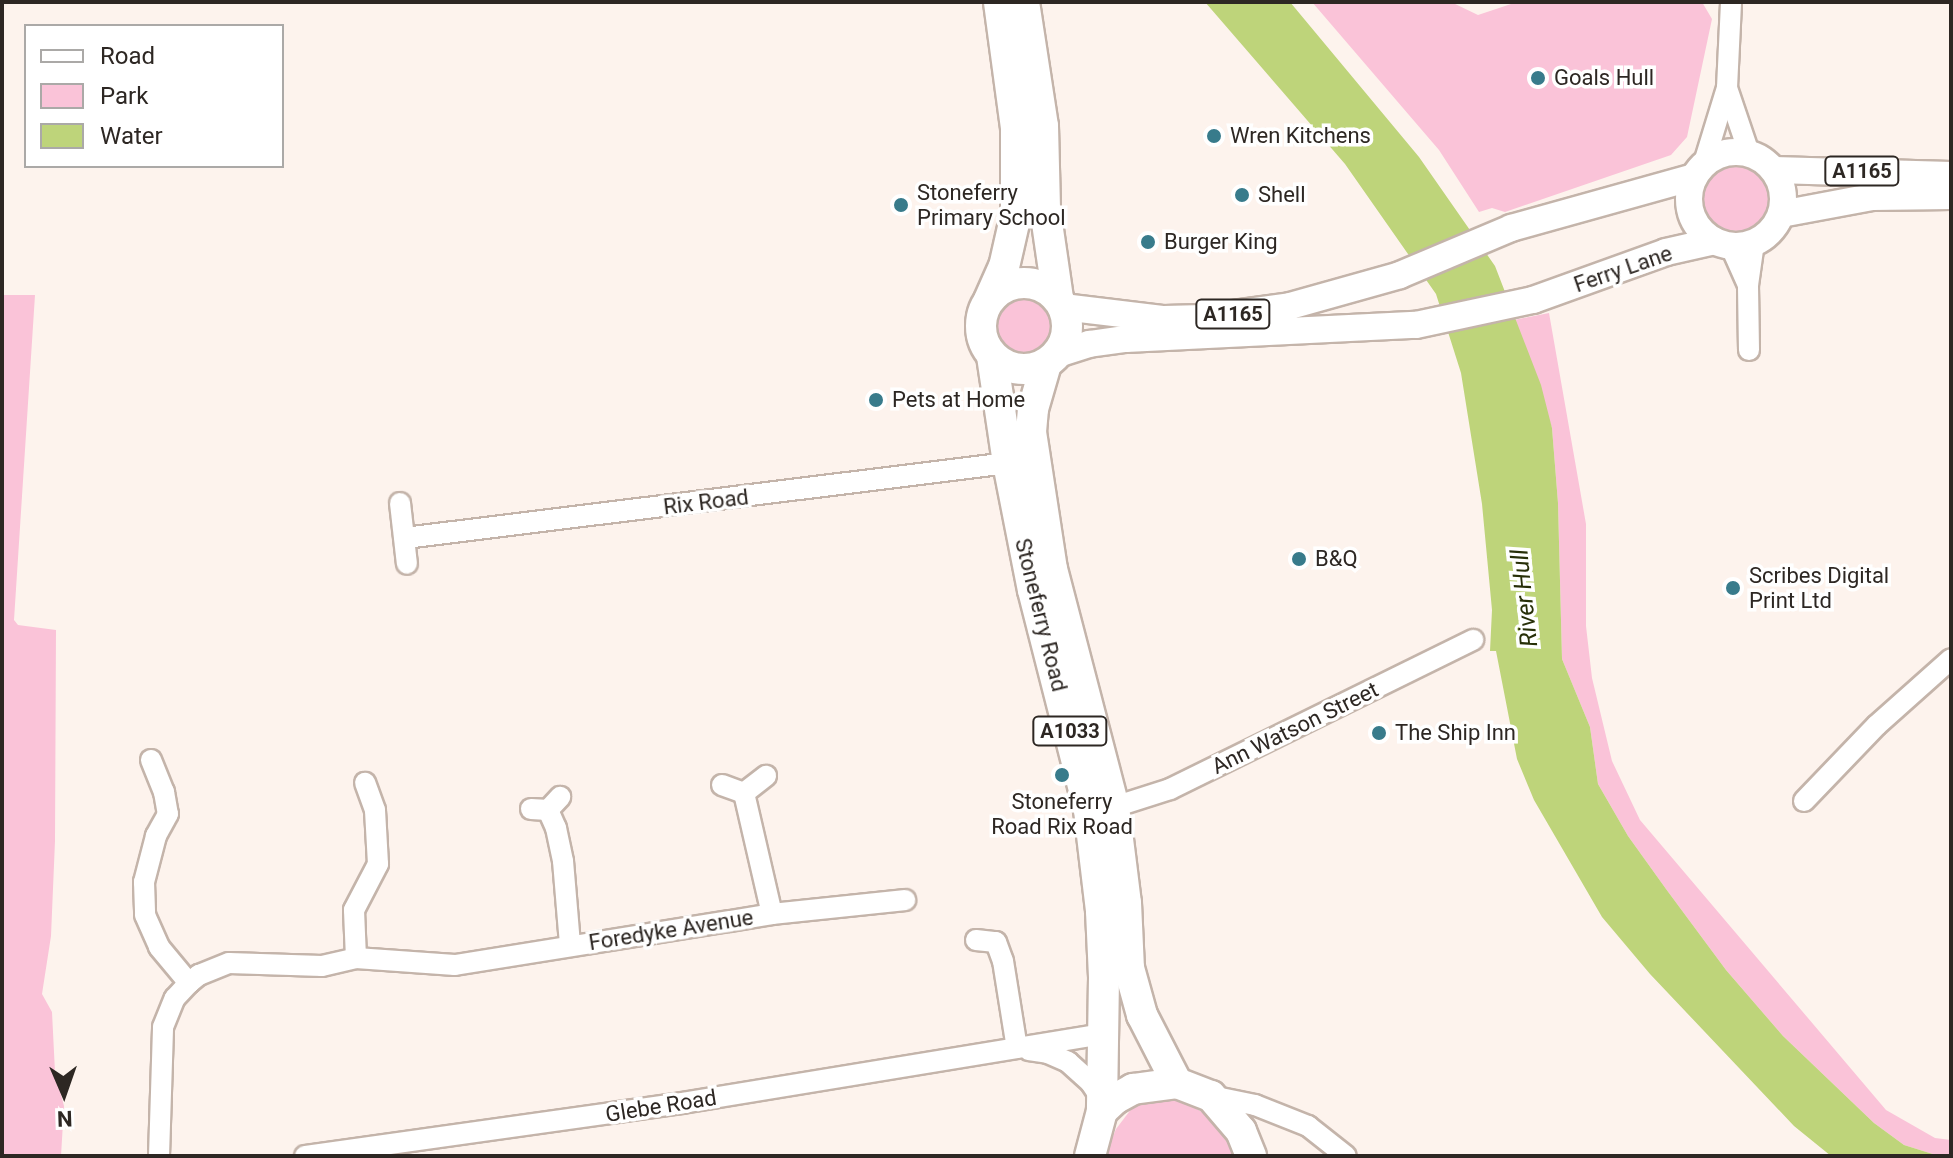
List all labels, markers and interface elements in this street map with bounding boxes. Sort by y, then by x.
legend [24,24,284,168]
text: Road [100,42,155,70]
place label: Goals Hull [1554,65,1654,91]
marker: Goals Hull [1529,69,1547,87]
text: Park [100,82,148,110]
text: Water [100,122,163,150]
place label: Wren Kitchens [1230,123,1371,149]
marker: Wren Kitchens [1205,127,1223,145]
road number: A1165 [1824,155,1900,187]
place label: Stoneferry Primary School [917,179,1066,230]
place label: Shell [1258,182,1306,208]
marker: Shell [1233,186,1251,204]
marker: Stoneferry Primary School [892,196,910,214]
place label: Burger King [1164,229,1278,255]
marker: Burger King [1139,233,1157,251]
street label: Ferry Lane [1570,240,1676,298]
road number: A1165 [1195,298,1271,330]
place label: Pets at Home [892,387,1025,413]
marker: Pets at Home [867,391,885,409]
street label: Rix Road [662,484,750,520]
street label: Stoneferry Road [1009,536,1073,694]
place label: B&Q [1315,546,1358,572]
water label: River Hull [1506,548,1544,648]
marker: B&Q [1290,550,1308,568]
place label: Scribes Digital Print Ltd [1749,562,1889,614]
marker: Scribes Digital Print Ltd [1724,579,1742,597]
street label: Ann Watson Street [1207,676,1383,780]
road number: A1033 [1032,715,1108,747]
place label: The Ship Inn [1395,720,1516,746]
marker: The Ship Inn [1370,724,1388,742]
marker: Stoneferry Road Rix Road [1053,766,1071,784]
place label: Stoneferry Road Rix Road [991,788,1133,840]
street label: Foredyke Avenue [587,904,755,956]
north arrow [24,1054,104,1134]
street label: Glebe Road [604,1084,718,1128]
text: N [57,1106,73,1131]

